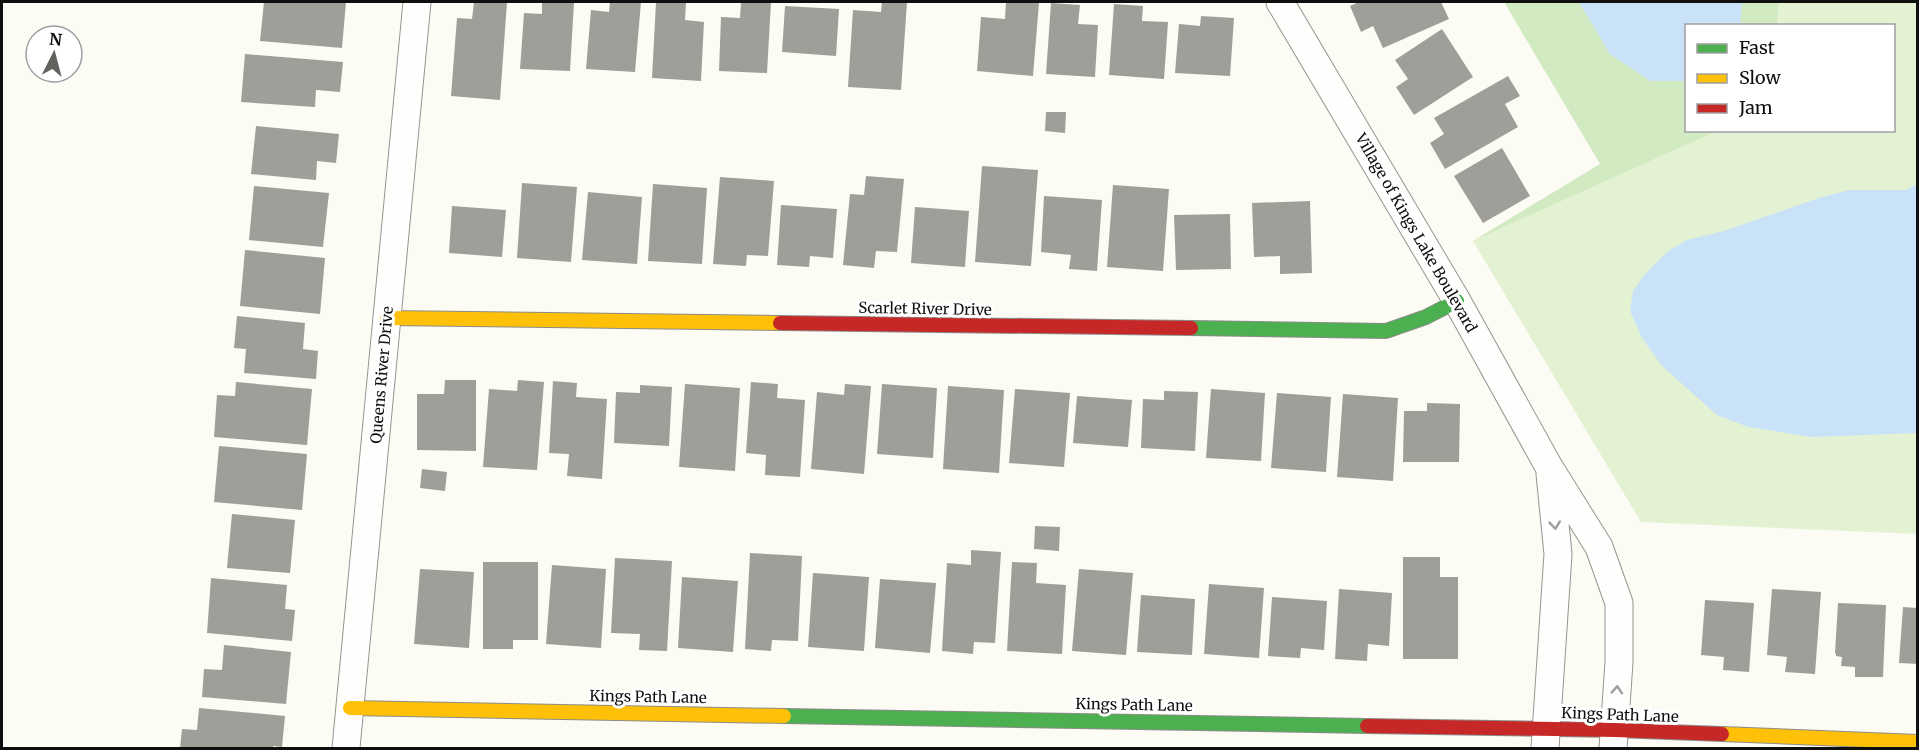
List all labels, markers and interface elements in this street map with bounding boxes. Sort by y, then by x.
north arrow [24,24,84,84]
legend [1685,24,1895,132]
text: N [48,28,63,50]
text: Fast [1739,36,1775,59]
text: Slow [1739,66,1782,89]
text: Jam [1738,96,1773,119]
street label: Village of Kings Lake Boulevard [1351,129,1481,336]
street label: Scarlet River Drive [858,298,992,319]
street label: Queens River Drive [366,305,397,444]
one-way arrow [1548,521,1561,530]
street label: Kings Path Lane [589,686,707,707]
one-way arrow [1611,686,1624,695]
street label: Kings Path Lane [1075,694,1193,715]
street label: Kings Path Lane [1561,703,1679,726]

